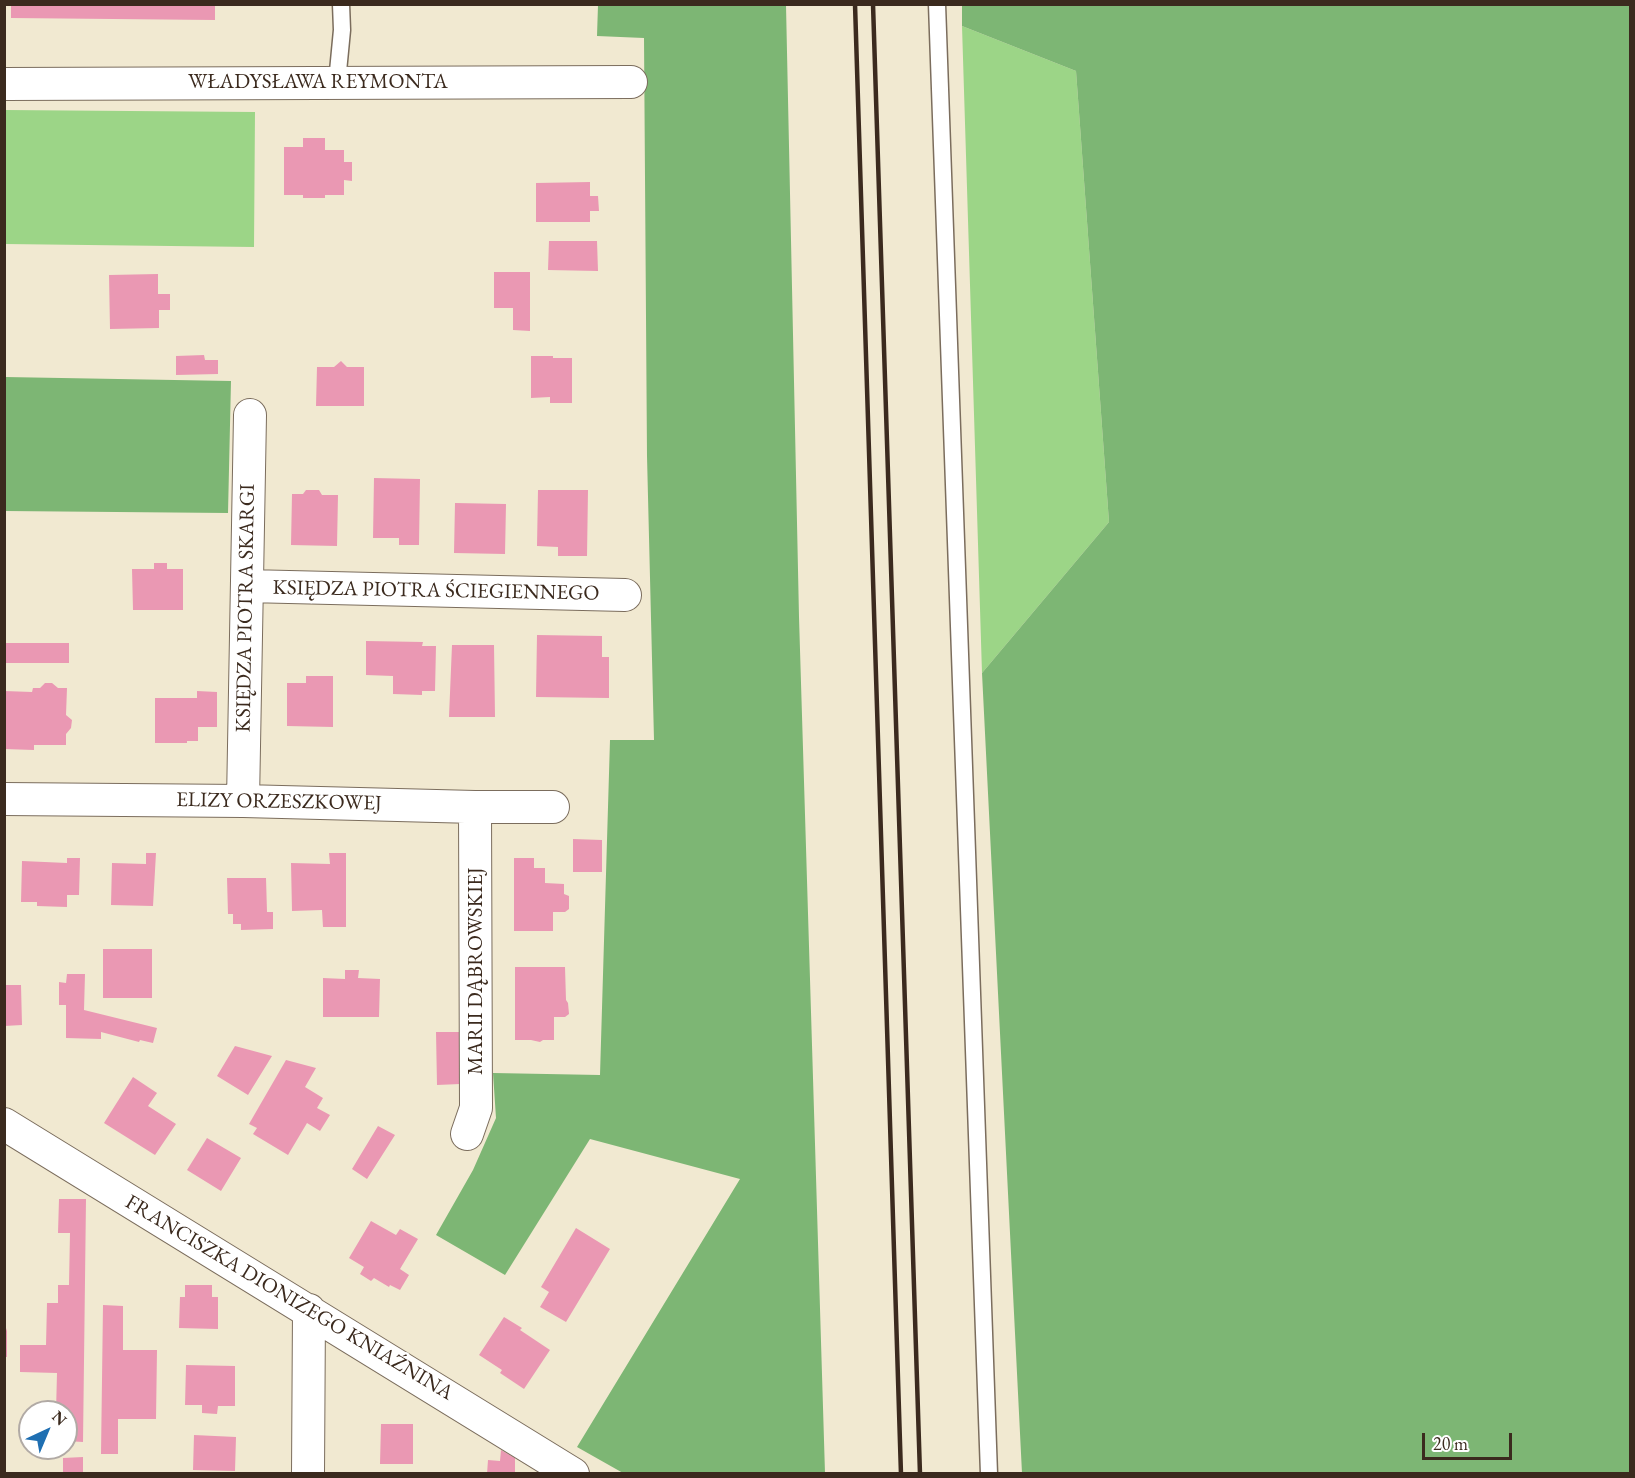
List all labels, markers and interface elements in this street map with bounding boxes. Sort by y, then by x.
street label: WŁADYSŁAWA REYMONTA [188,69,448,95]
street label: KSIĘDZA PIOTRA SKARGI [231,483,261,733]
street label: KSIĘDZA PIOTRA ŚCIEGIENNEGO [272,576,600,606]
street label: ELIZY ORZESZKOWEJ [176,788,382,816]
street label: MARII DĄBROWSKIEJ [463,867,489,1075]
street label: FRANCISZKA DIONIZEGO KNIAŹNINA [120,1190,458,1406]
north arrow [18,1400,78,1460]
text: N [48,1406,71,1430]
scale bar [1425,1421,1515,1459]
text: 20 m [1433,1432,1468,1455]

